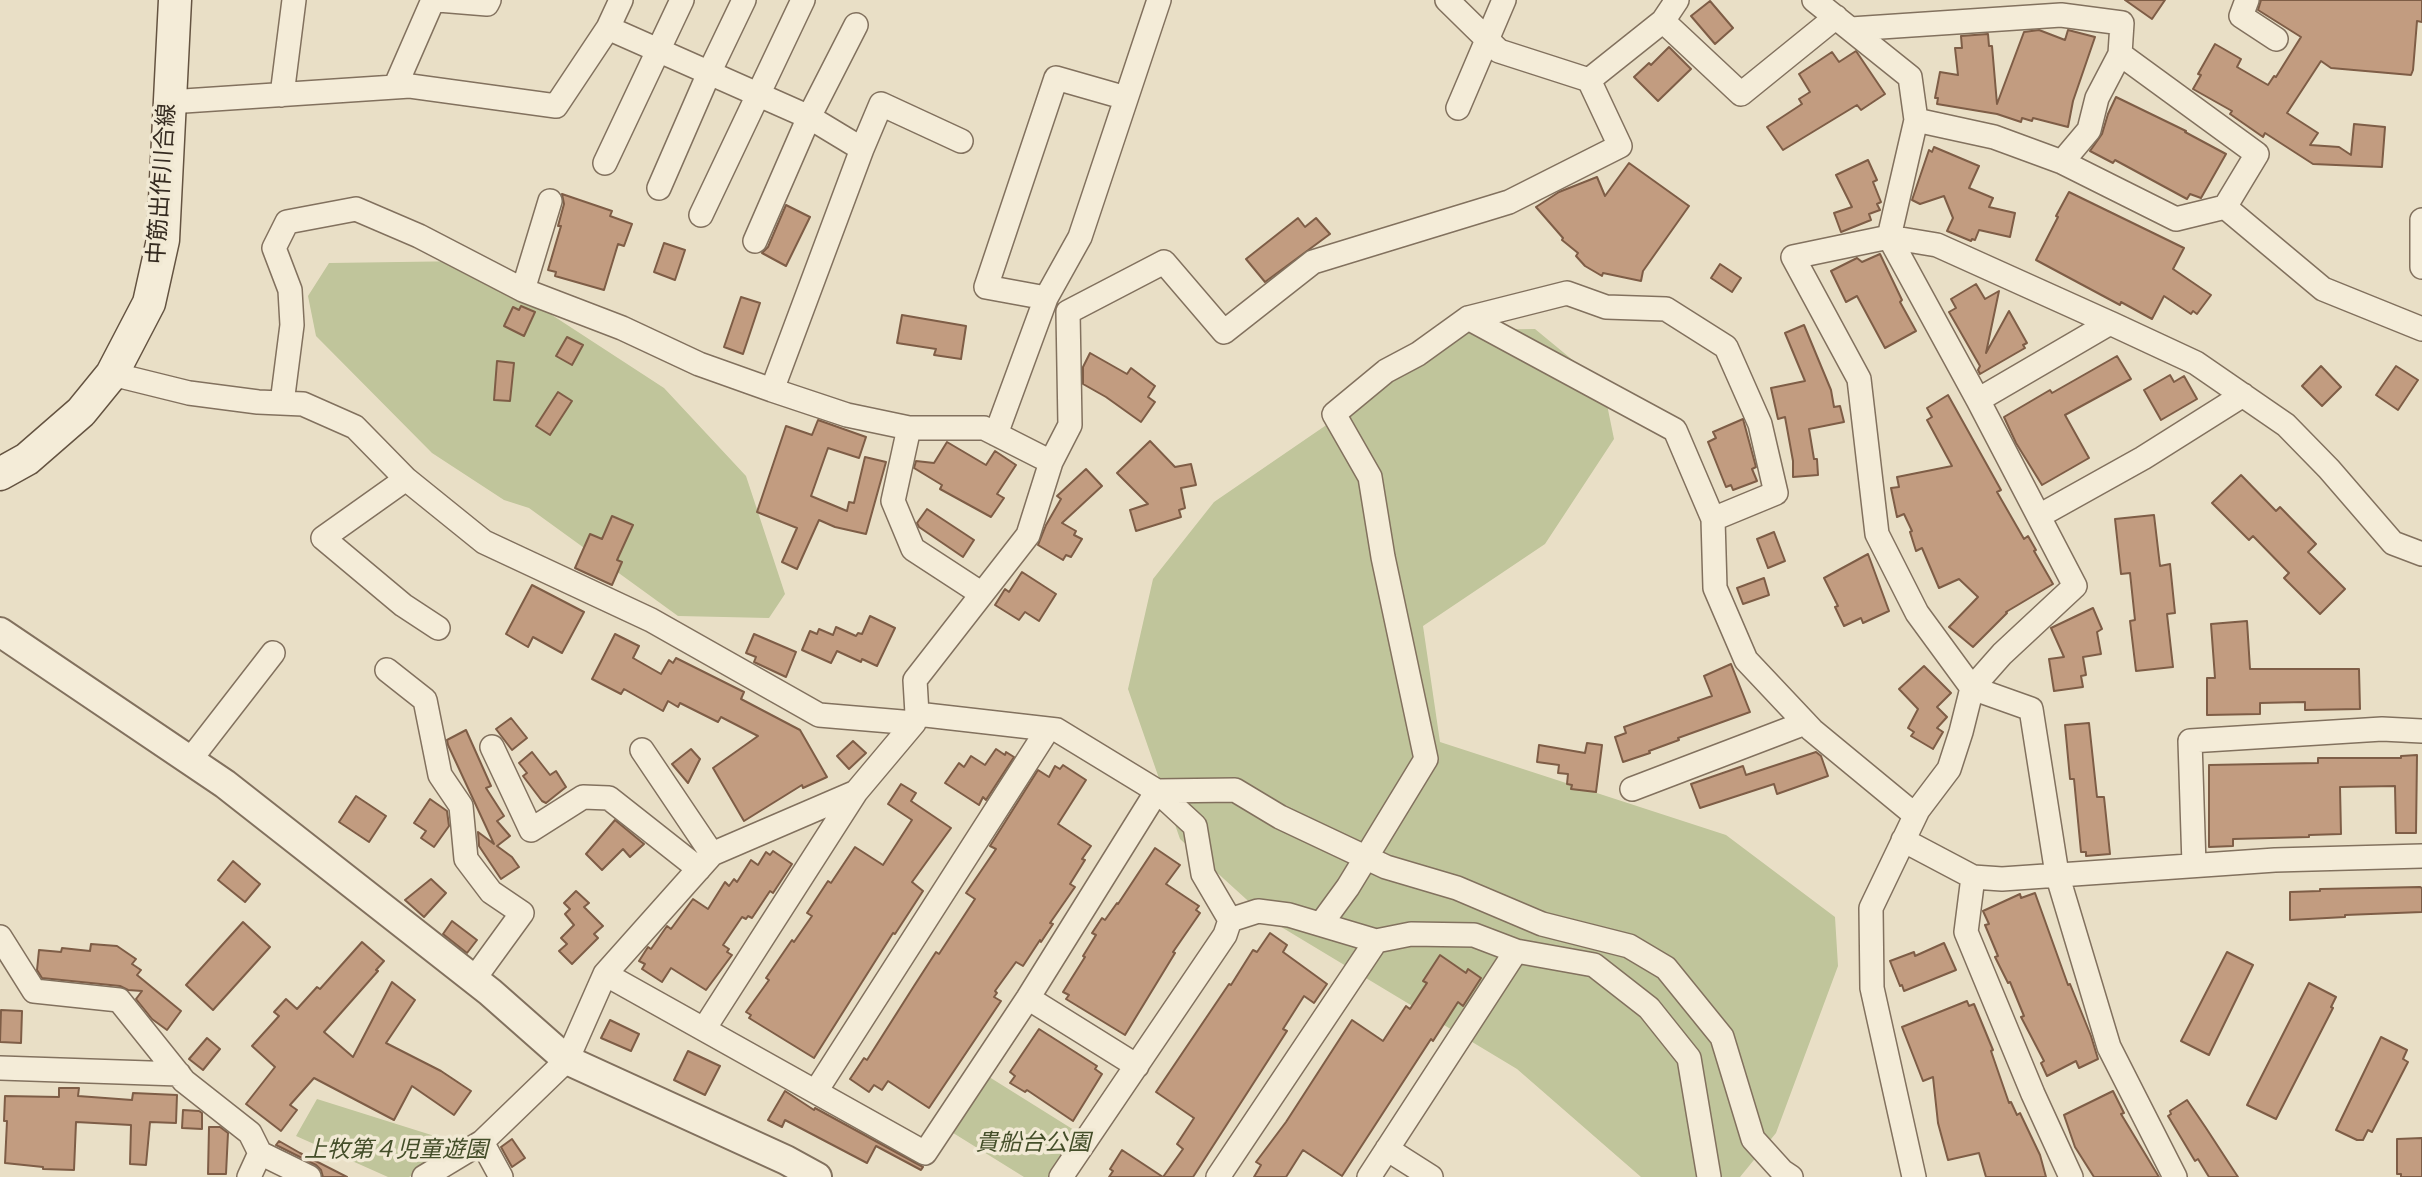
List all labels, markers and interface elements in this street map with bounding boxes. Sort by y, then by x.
street label: 中筋出作川合線 [144,103,182,265]
park label: 貴船台公園 [976,1130,1090,1158]
park label: 上牧第４児童遊園 [304,1137,488,1165]

